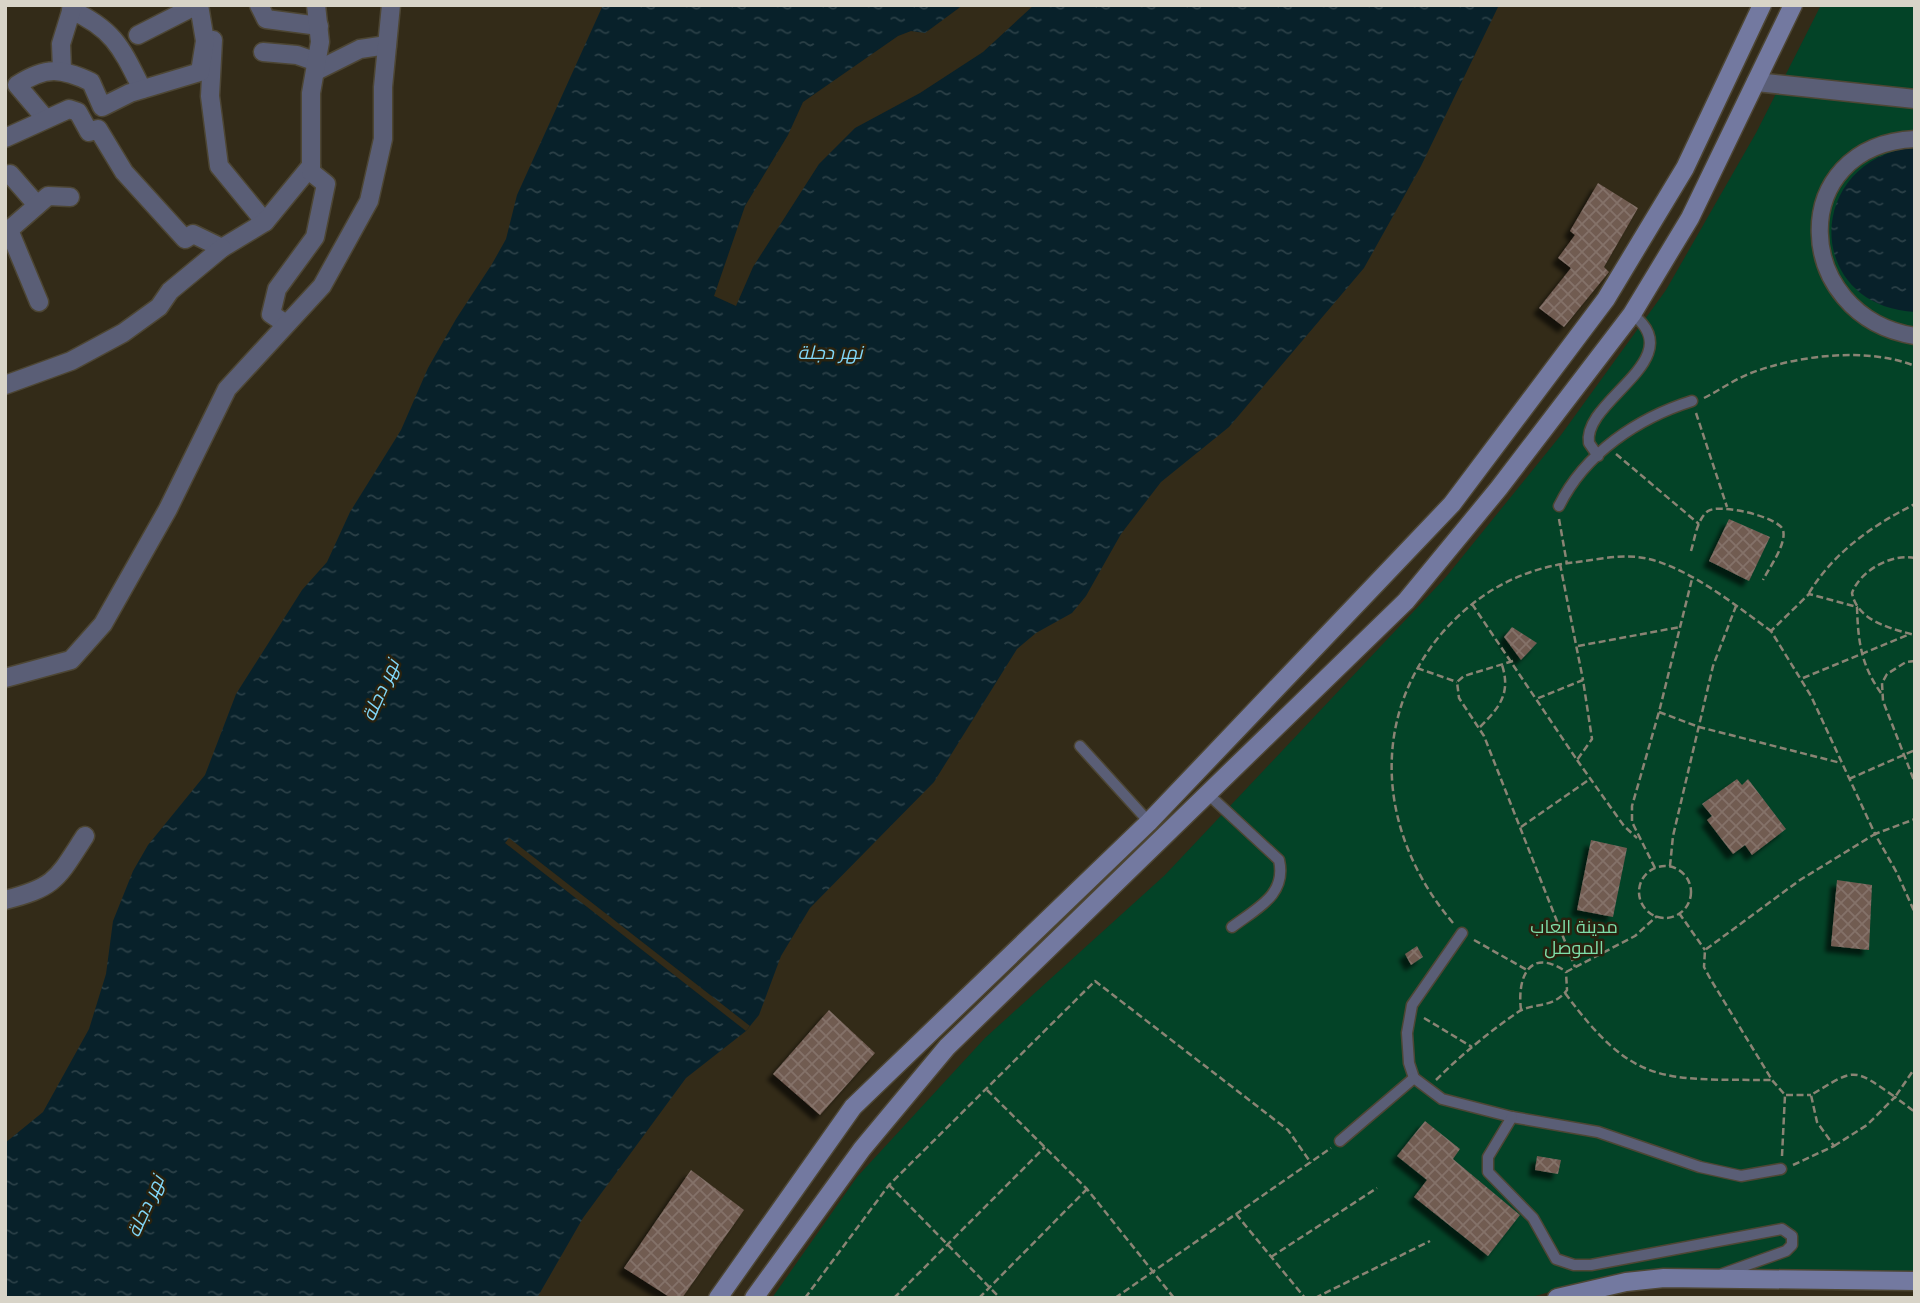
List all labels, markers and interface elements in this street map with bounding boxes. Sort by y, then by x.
water label: نهر دجلة [797,342,864,364]
water label: نهر دجلة [358,654,405,725]
park label: مدينة العاب الموصل [1530,917,1618,959]
water label: نهر دجلة [123,1170,170,1241]

